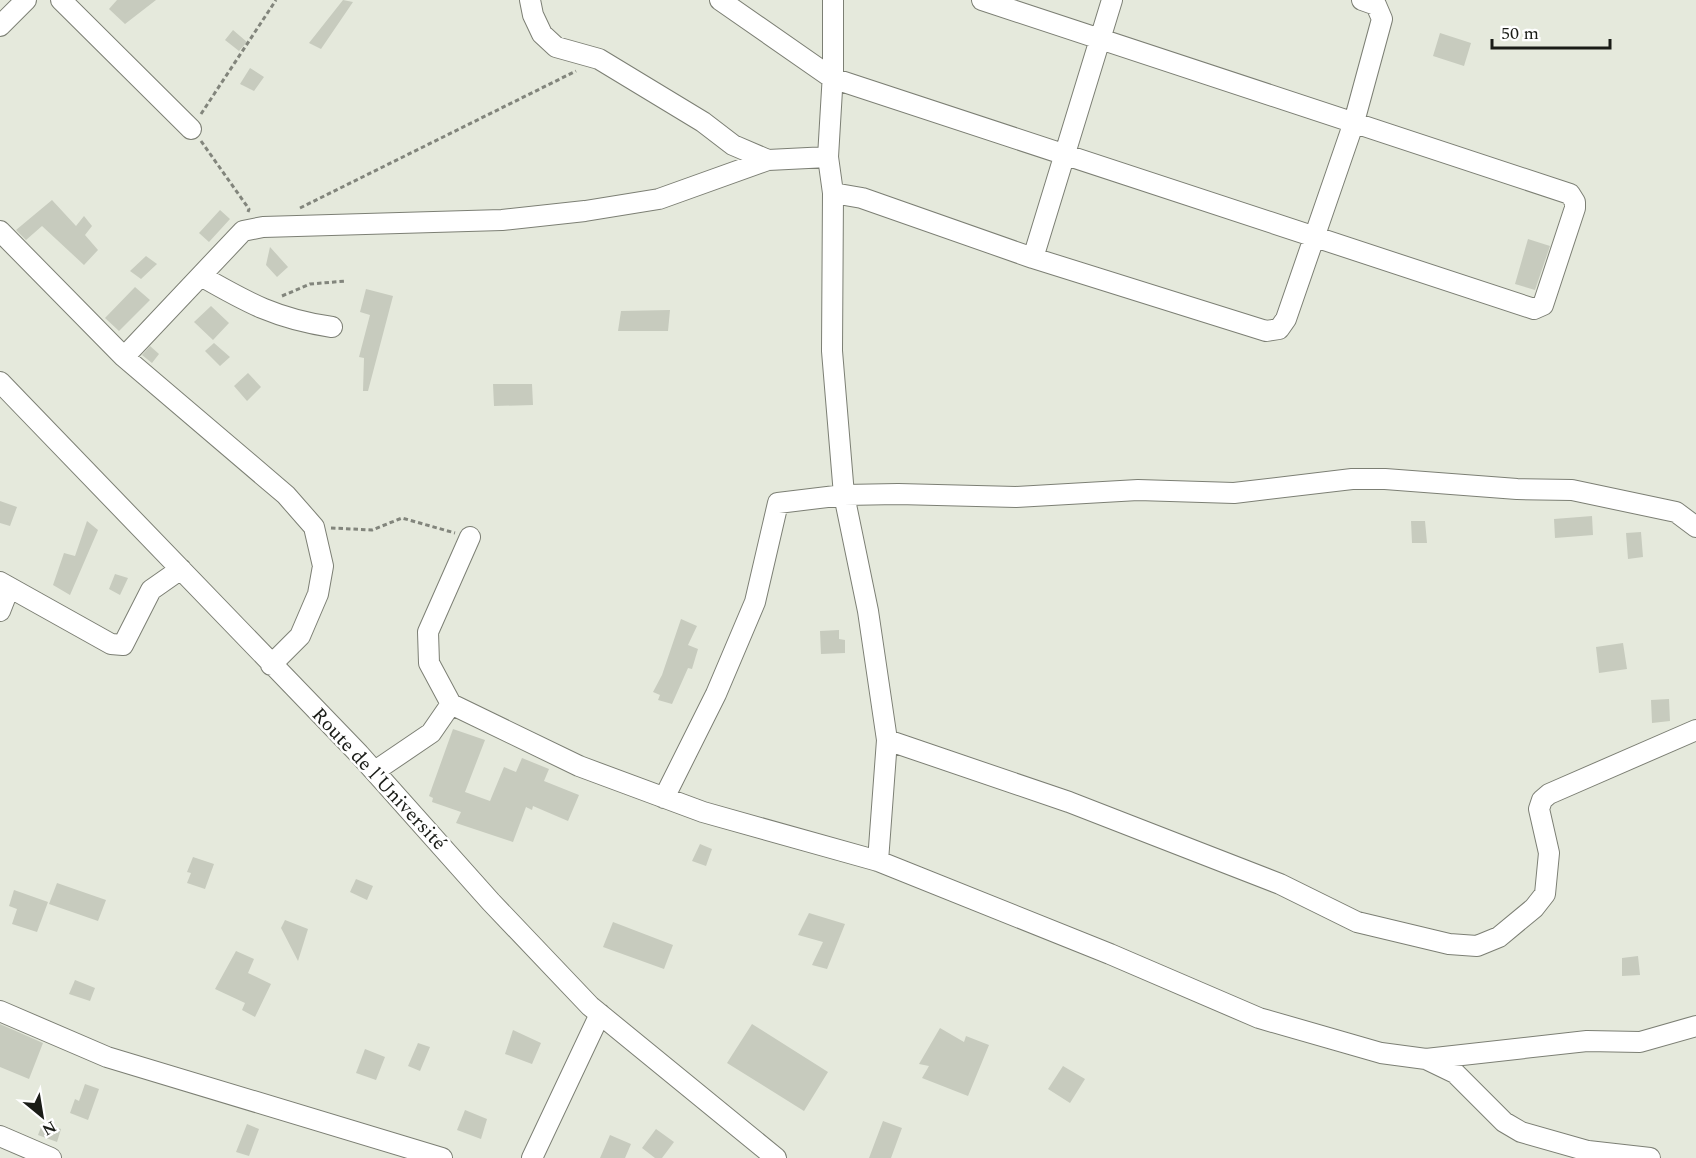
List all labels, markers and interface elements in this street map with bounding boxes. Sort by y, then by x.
scale bar [1492,12,1610,50]
text: 50 m [1501,20,1539,47]
street label: Route de l'Université [305,701,454,858]
north arrow [12,1086,72,1146]
text: N [37,1114,61,1142]

